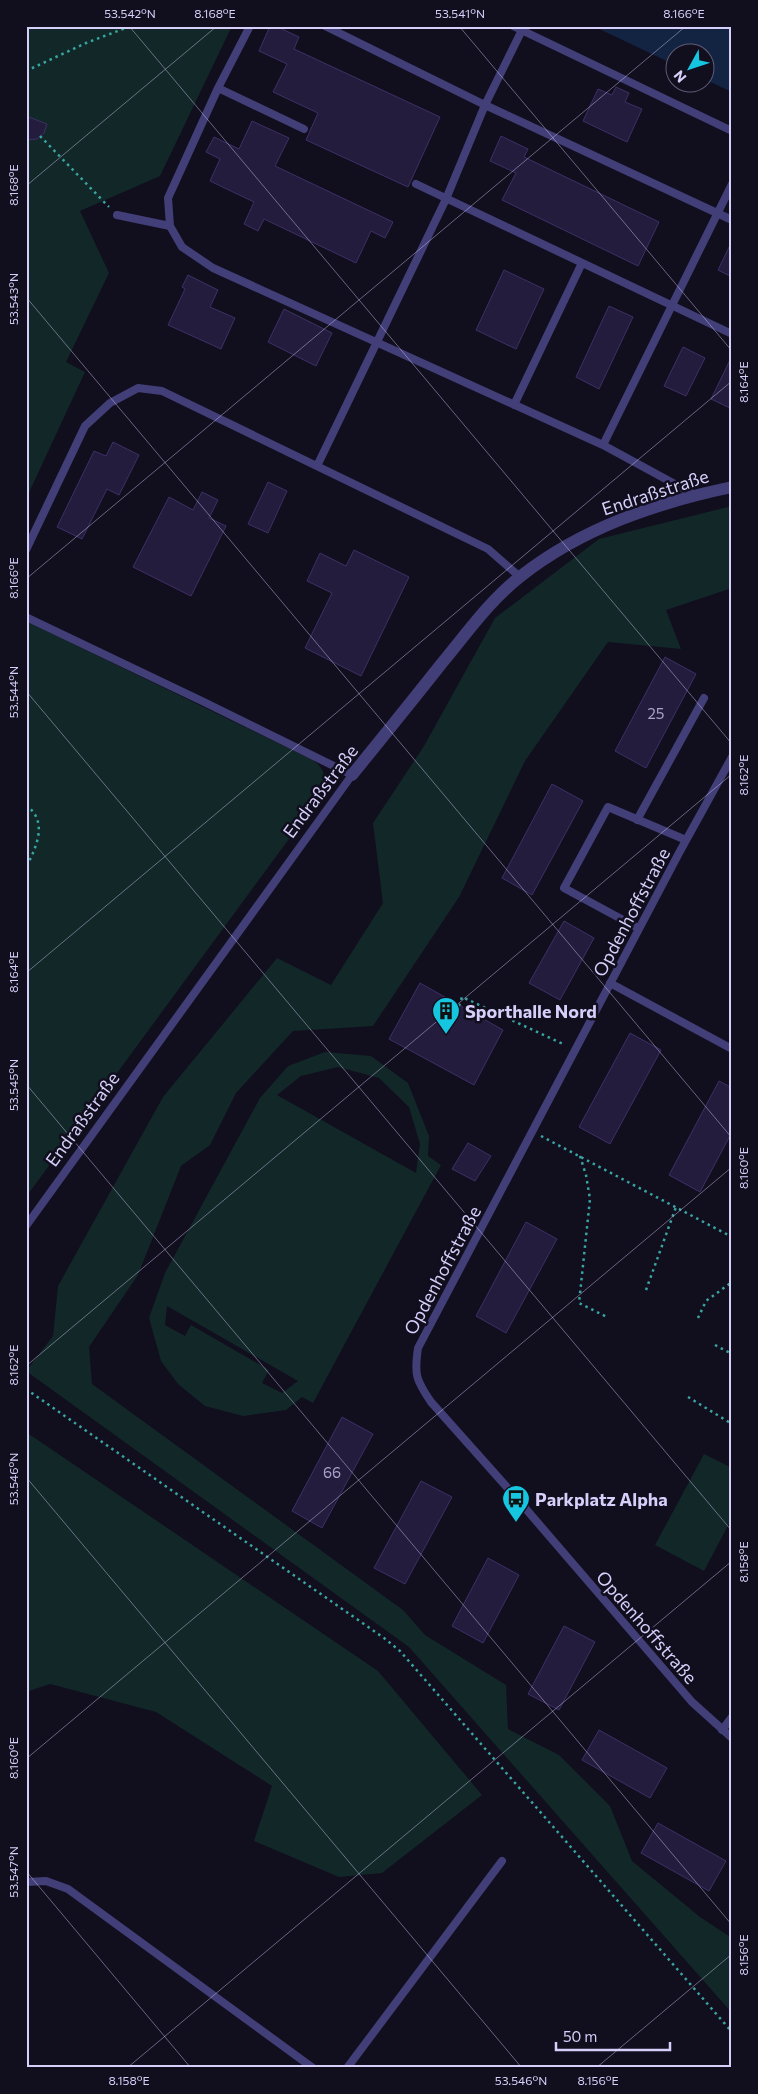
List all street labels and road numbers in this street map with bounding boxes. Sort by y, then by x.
street label: Endraßstraße [599,464,711,520]
street label: Endraßstraße [278,740,362,842]
street label: Opdenhoffstraße [588,844,674,980]
street label: Endraßstraße [40,1068,124,1170]
street label: Opdenhoffstraße [399,1202,485,1338]
street label: Opdenhoffstraße [592,1566,702,1688]

